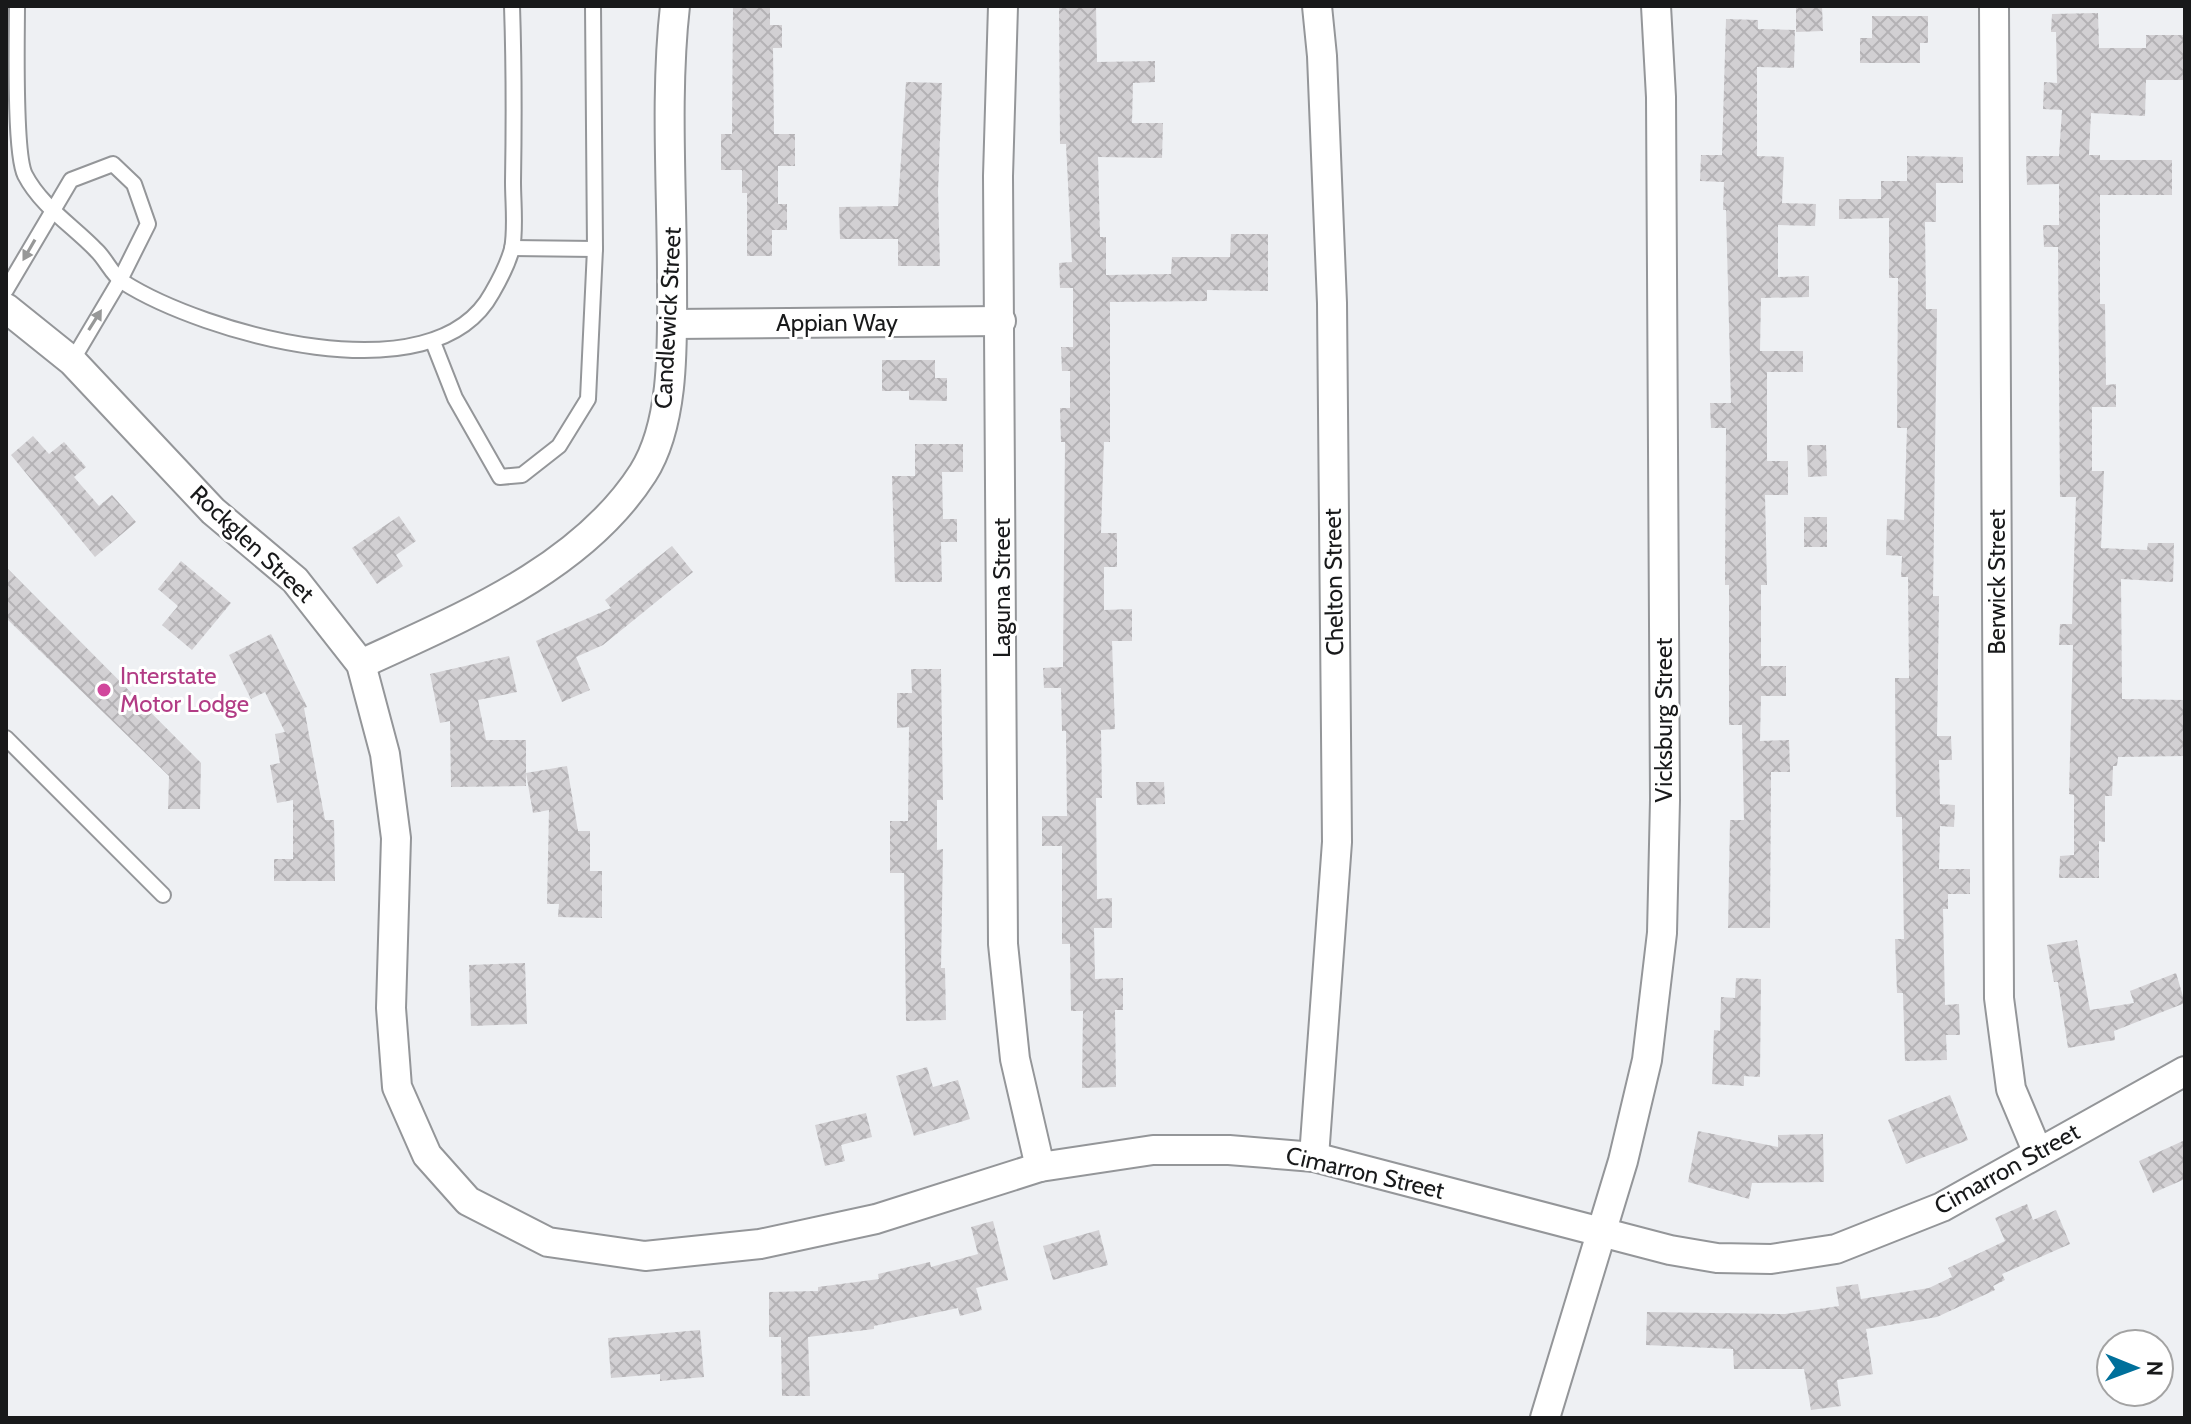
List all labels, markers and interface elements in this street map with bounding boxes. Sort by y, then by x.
street label: Candlewick Street [648,226,687,410]
one-way arrow [22,239,36,261]
street label: Appian Way [776,308,898,337]
one-way arrow [88,309,102,331]
street label: Rockglen Street [184,479,320,608]
street label: Chelton Street [1318,508,1349,656]
street label: Berwick Street [1982,509,2011,655]
street label: Laguna Street [987,518,1016,658]
street label: Vicksburg Street [1649,638,1678,802]
place label: Interstate Motor Lodge [120,661,249,718]
marker: Interstate Motor Lodge [95,681,113,699]
street label: Cimarron Street [1929,1117,2085,1220]
street label: Cimarron Street [1283,1140,1447,1205]
north arrow [2095,1328,2175,1408]
text: N [2141,1360,2168,1376]

